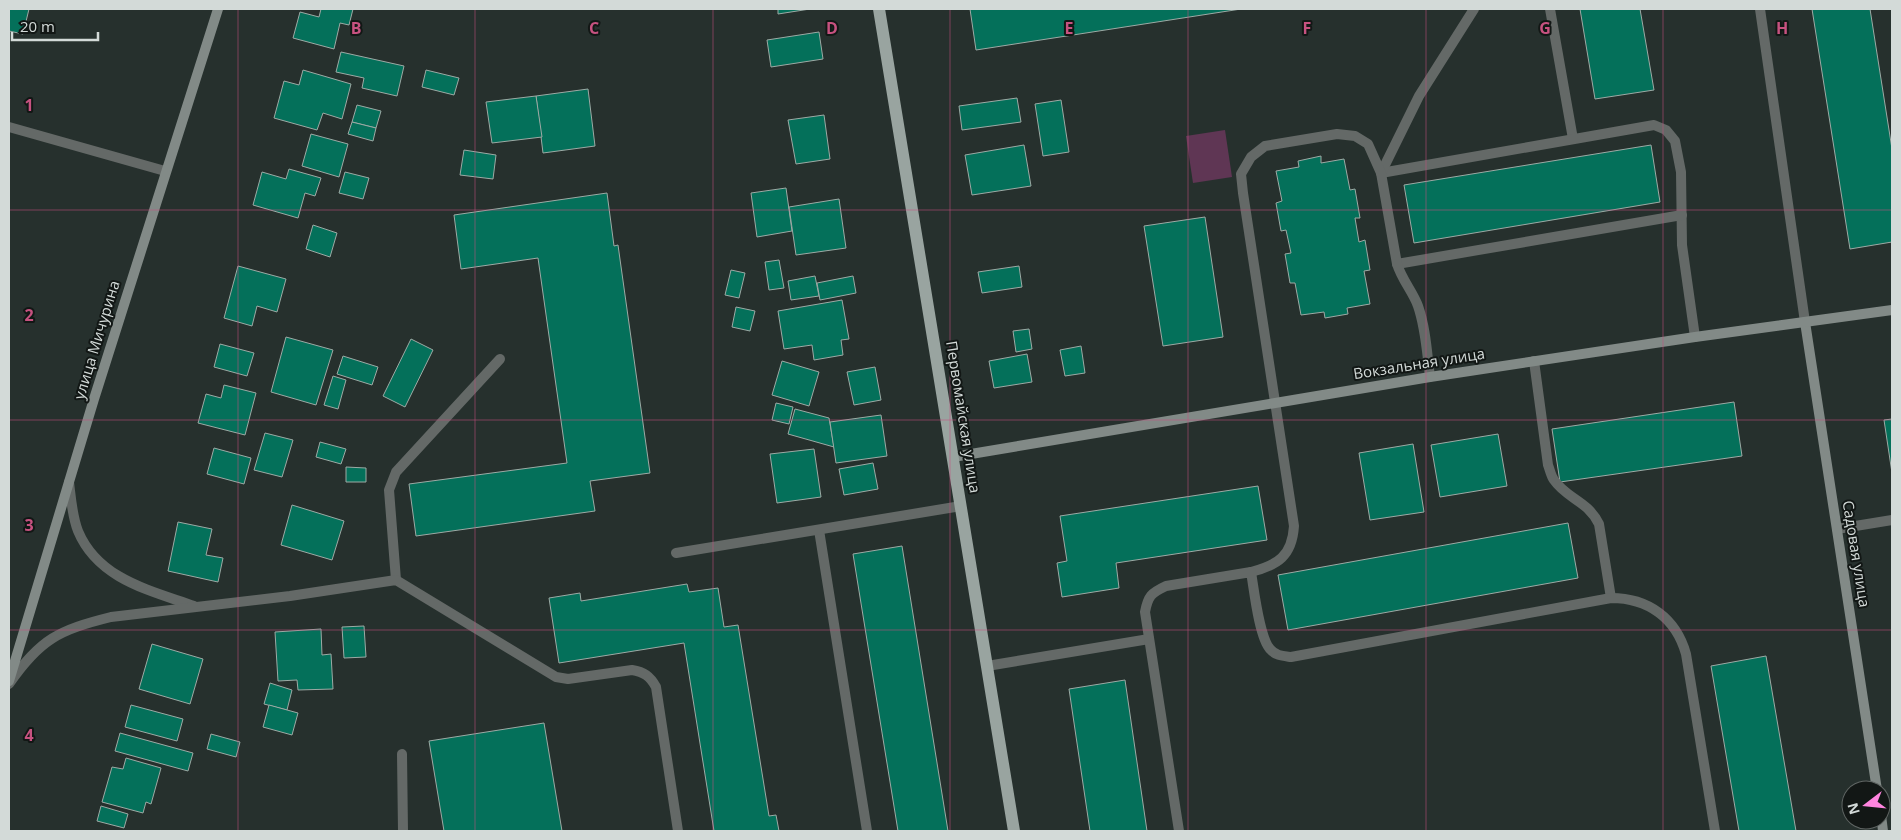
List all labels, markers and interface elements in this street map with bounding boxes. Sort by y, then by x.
scale bar [12,10,99,42]
text: 20 m [20,16,55,36]
text: B [351,17,361,39]
text: C [589,17,599,39]
text: D [826,17,838,39]
text: E [1065,17,1074,39]
text: F [1303,17,1311,39]
text: G [1539,17,1551,39]
text: H [1776,17,1788,39]
text: 1 [24,94,34,116]
street label: улица Мичурина [68,278,124,402]
text: 2 [24,304,34,326]
street label: Первомайская улица [942,339,986,494]
street label: Вокзальная улица [1352,343,1486,383]
street label: Садовая улица [1839,499,1875,609]
text: 3 [24,514,34,536]
text: 4 [24,724,34,746]
north arrow [1841,780,1891,830]
text: N [1842,801,1864,817]

